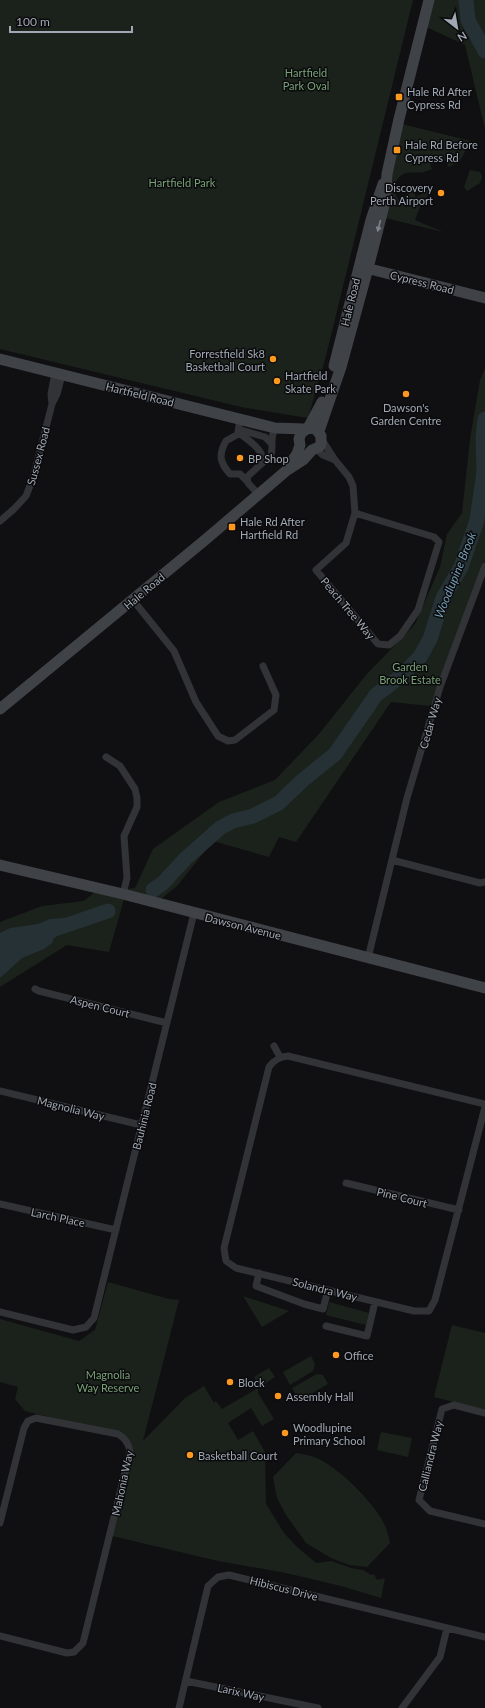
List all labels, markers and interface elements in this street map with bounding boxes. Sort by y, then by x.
scale bar [10,8,132,34]
north arrow [437,8,477,48]
text: 100 m [16,14,50,29]
text: N [455,29,469,45]
park label: Hartfield Park Oval [283,66,329,92]
place label: Hale Rd After Cypress Rd [407,85,472,111]
marker: Hale Rd After Cypress Rd [394,92,404,102]
place label: Hale Rd Before Cypress Rd [405,138,478,164]
marker: Hale Rd Before Cypress Rd [392,145,402,155]
park label: Hartfield Park [149,176,216,189]
place label: Discovery Perth Airport [370,181,433,207]
marker: Discovery Perth Airport [436,188,446,198]
one-way arrow [375,219,381,232]
street label: Cypress Road [389,268,455,296]
street label: Hale Road [338,276,362,328]
place label: Forrestfield Sk8 Basketball Court [186,347,265,373]
marker: Forrestfield Sk8 Basketball Court [268,354,278,364]
place label: Hartfield Skate Park [285,369,336,395]
marker: Hartfield Skate Park [272,376,282,386]
street label: Hartfield Road [105,379,175,409]
marker: Dawson's Garden Centre [401,389,411,399]
place label: Dawson's Garden Centre [371,401,442,427]
street label: Sussex Road [24,425,52,487]
place label: BP Shop [248,452,289,465]
marker: BP Shop [235,453,245,463]
place label: Hale Rd After Hartfield Rd [240,515,305,541]
marker: Hale Rd After Hartfield Rd [227,522,237,532]
water label: Woodlupine Brook [431,529,479,620]
street label: Hale Road [121,570,167,612]
street label: Peach Tree Way [318,574,378,642]
park label: Garden Brook Estate [379,660,441,686]
street label: Cedar Way [416,695,444,750]
street label: Dawson Avenue [203,910,283,942]
street label: Aspen Court [69,992,131,1020]
street label: Bauhinia Road [129,1081,159,1151]
street label: Magnolia Way [36,1093,106,1123]
street label: Pine Court [375,1184,429,1210]
street label: Larch Place [30,1205,86,1229]
street label: Solandra Way [291,1275,359,1303]
place label: Office [344,1349,374,1362]
marker: Office [331,1350,341,1360]
park label: Magnolia Way Reserve [77,1368,139,1394]
place label: Block [238,1376,265,1389]
marker: Block [225,1377,235,1387]
place label: Assembly Hall [286,1390,354,1403]
marker: Assembly Hall [273,1391,283,1401]
street label: Calliandra Way [415,1419,445,1493]
place label: Woodlupine Primary School [293,1421,365,1447]
marker: Woodlupine Primary School [280,1428,290,1438]
street label: Mahonia Way [109,1449,135,1517]
place label: Basketball Court [198,1449,277,1462]
marker: Basketball Court [185,1450,195,1460]
street label: Hibiscus Drive [249,1573,320,1603]
street label: Larix Way [216,1681,266,1703]

